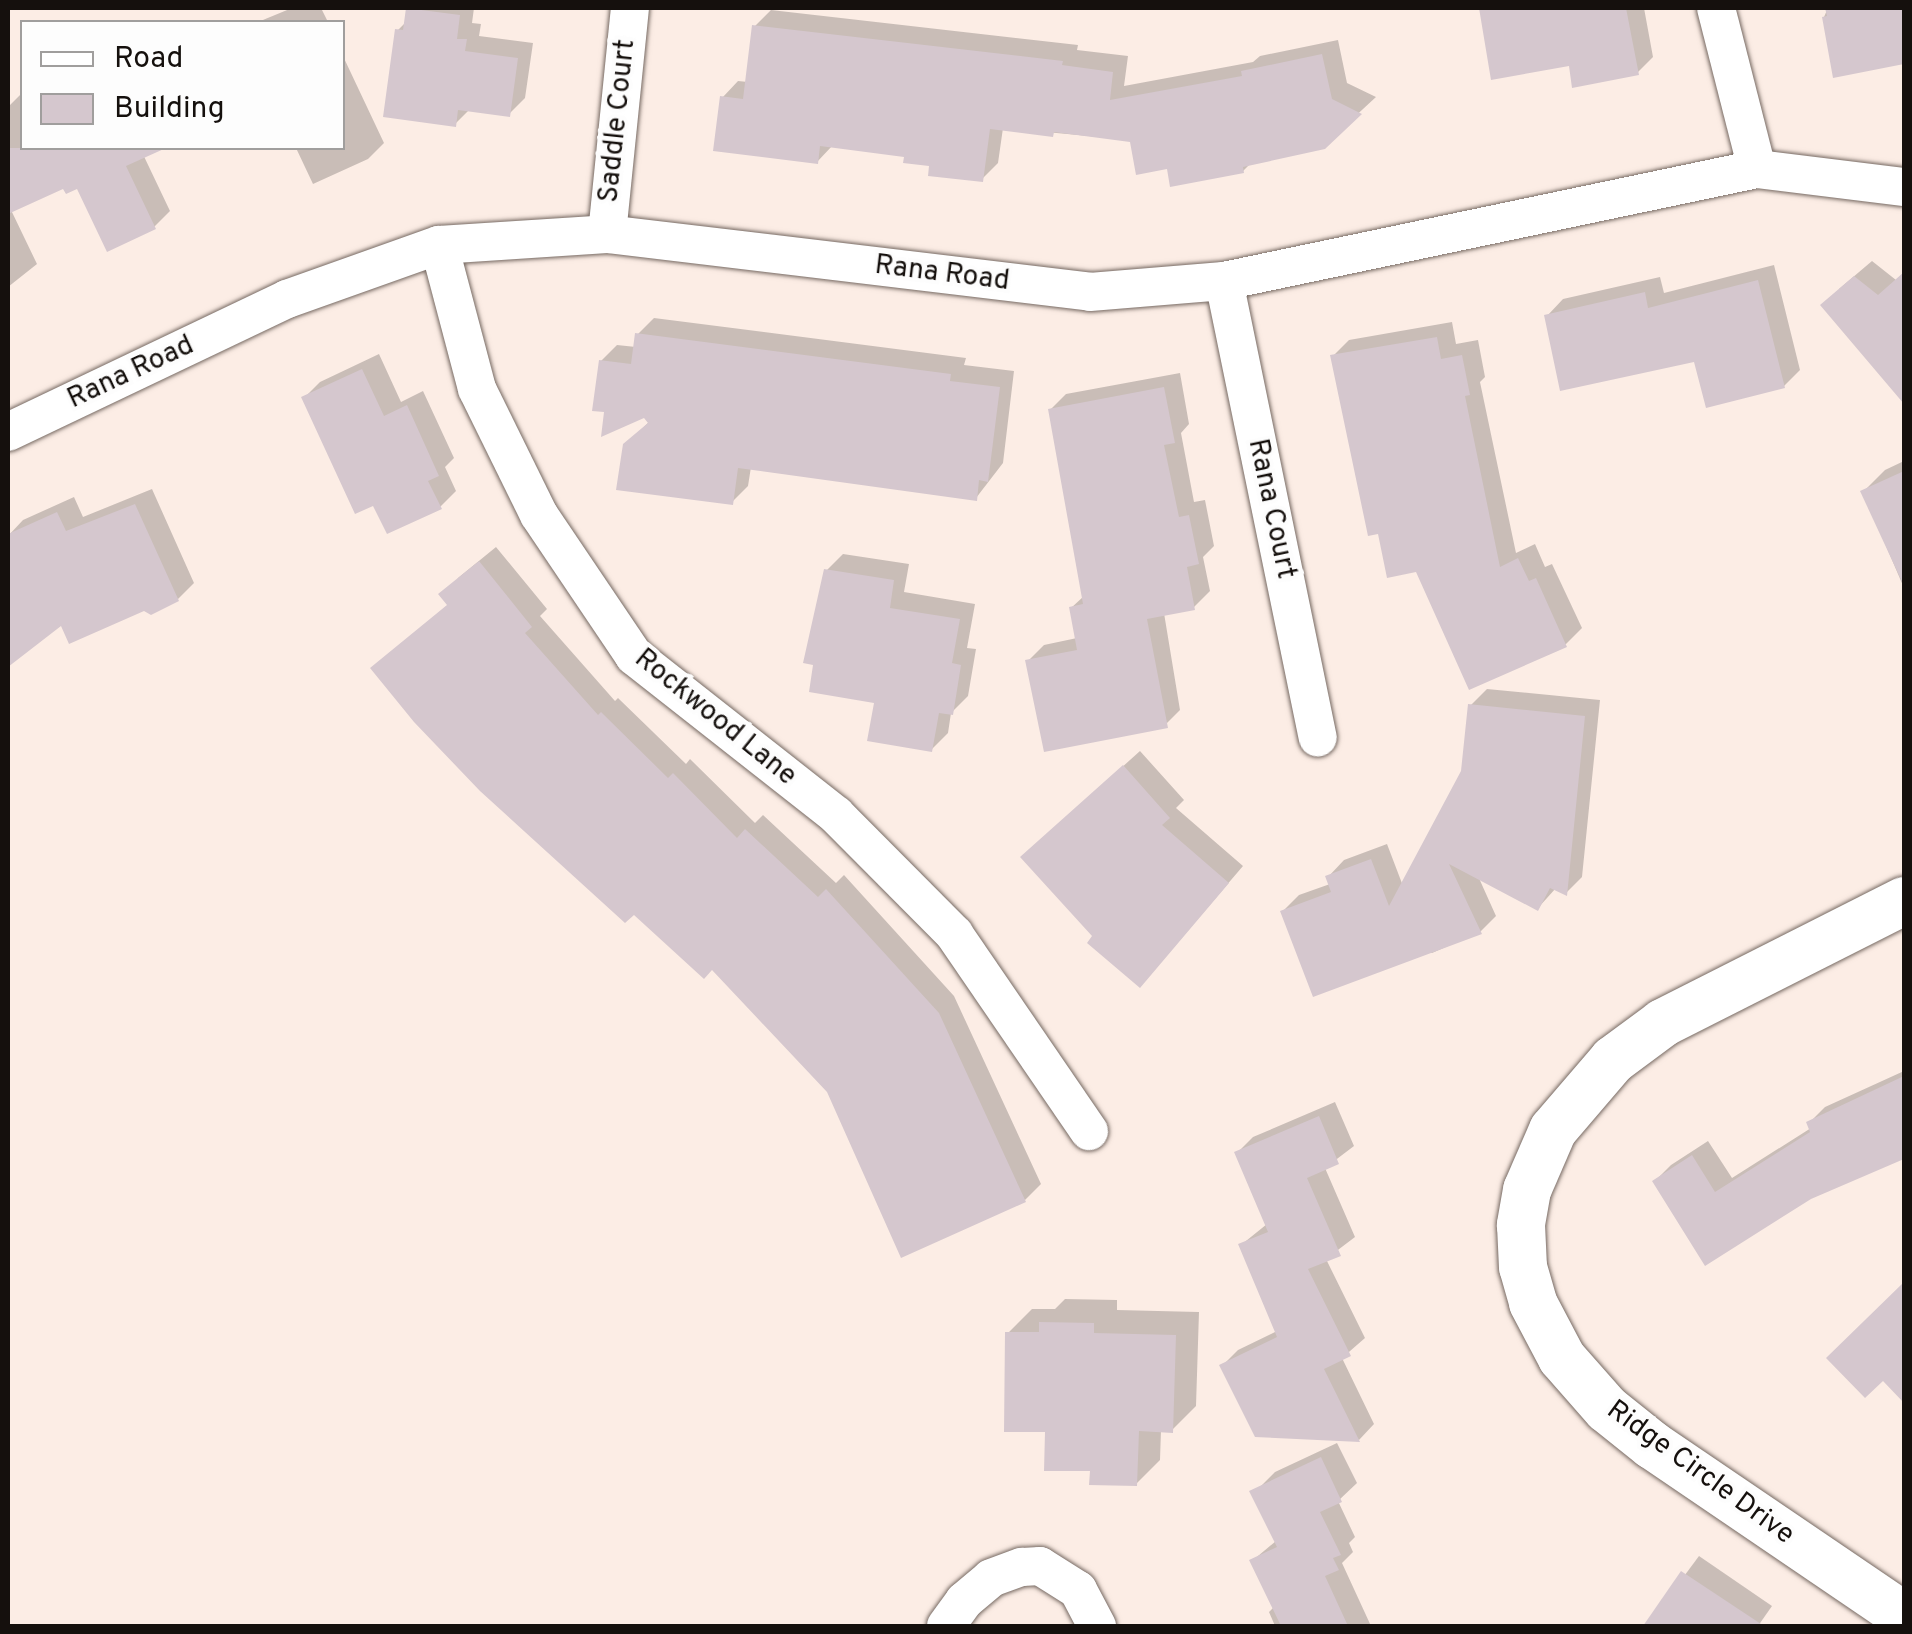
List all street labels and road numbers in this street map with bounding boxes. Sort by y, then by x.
street label: Saddle Court [593,38,643,204]
street label: Rana Road [873,249,1011,299]
street label: Rana Road [63,329,199,417]
street label: Rana Court [1240,436,1302,582]
street label: Rockwood Lane [627,642,803,794]
street label: Ridge Circle Drive [1600,1394,1800,1552]

